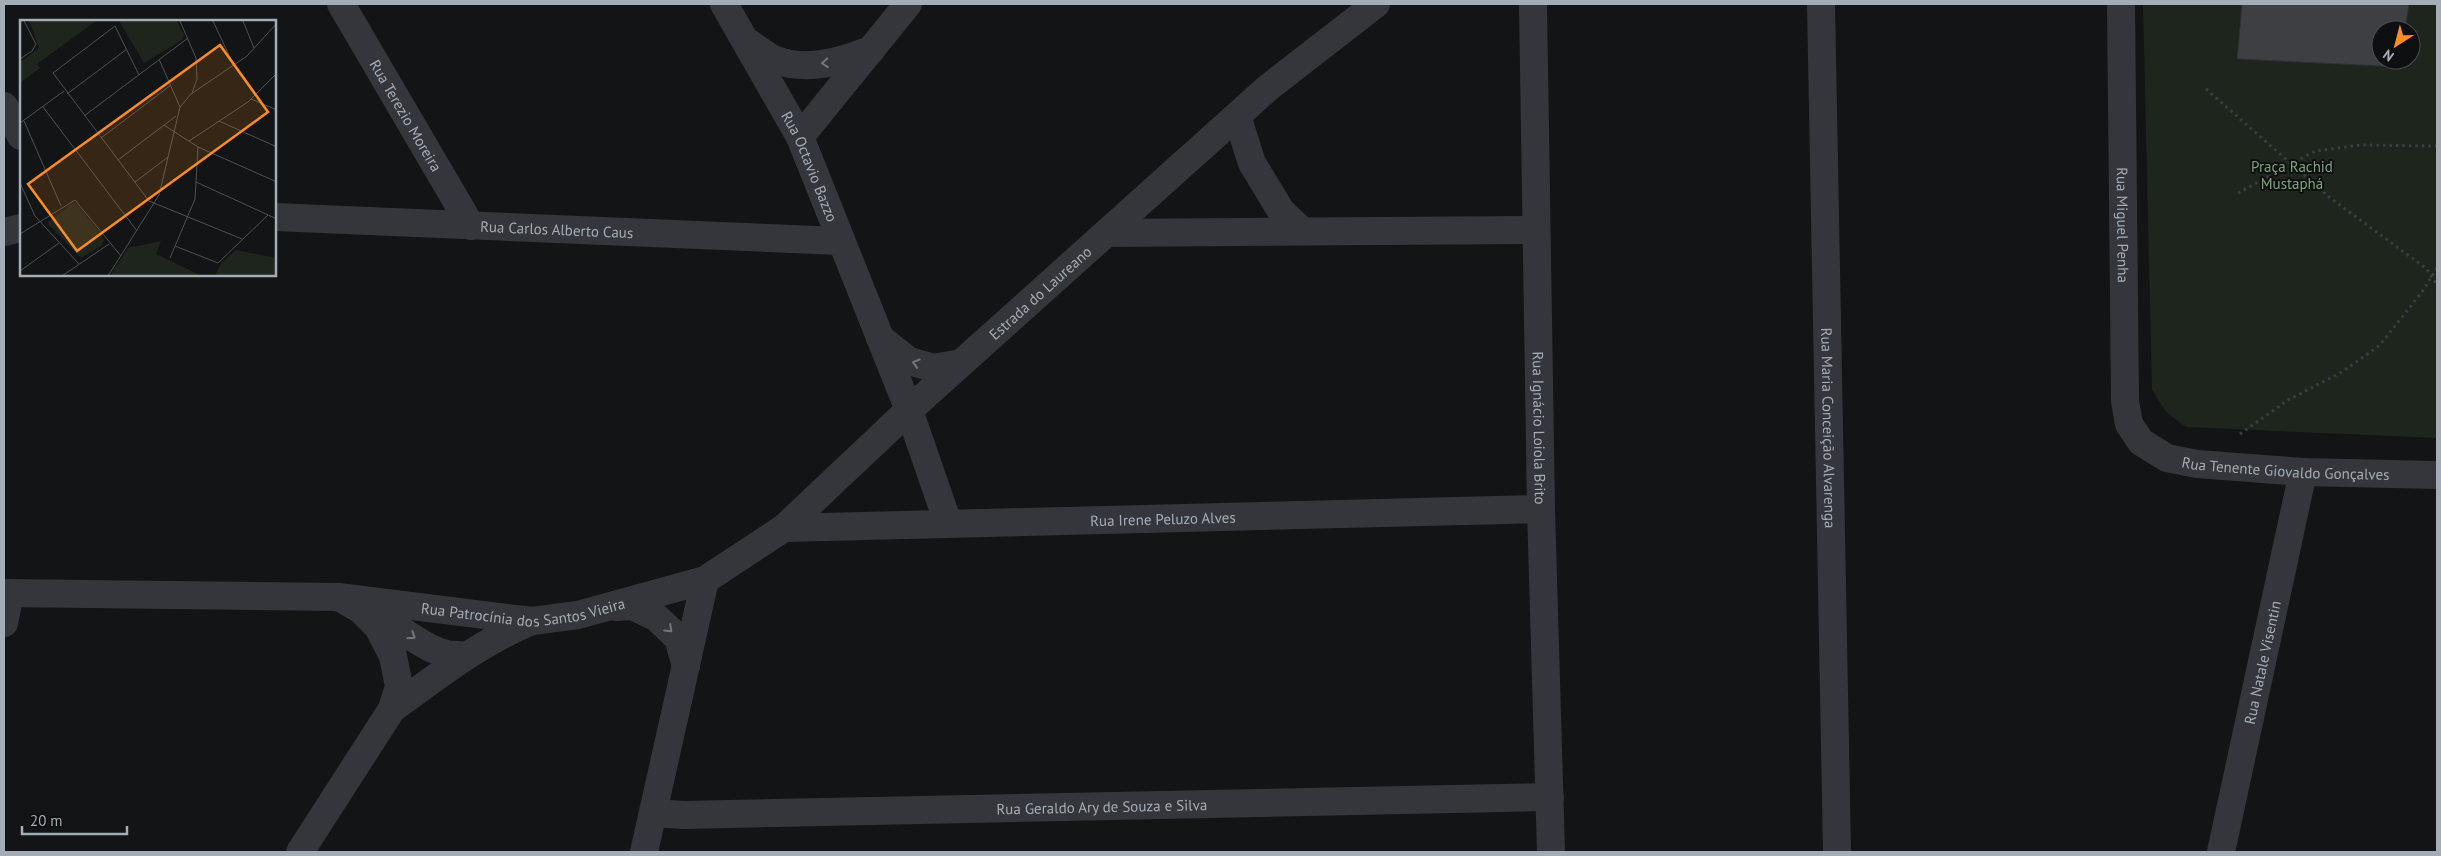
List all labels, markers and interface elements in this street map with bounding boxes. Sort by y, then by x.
inset map [20,20,276,276]
north arrow [2371,20,2421,70]
text: N [2379,46,2397,66]
street label: Rua Terezio Moreira [366,56,446,175]
one-way arrow [820,58,828,69]
street label: Rua Octavio Bazzo [778,108,842,224]
park label: Praça Rachid Mustaphá [2251,157,2333,193]
street label: Rua Miguel Penha [2113,167,2133,283]
street label: Rua Carlos Alberto Caus [480,216,634,242]
street label: Estrada do Laureano [985,242,1095,343]
street label: Rua Maria Conceição Alvarenga [1818,327,1840,528]
street label: Rua Ignácio Loiola Brito [1529,351,1550,505]
one-way arrow [912,358,921,369]
street label: Rua Tenente Giovaldo Gonçalves [2180,452,2390,483]
street label: Rua Irene Peluzo Alves [1090,507,1236,530]
street label: Rua Patrocínia dos Santos Vieira [420,593,627,631]
street label: Rua Natale Visentin [2239,599,2285,726]
one-way arrow [663,623,672,632]
one-way arrow [406,630,416,639]
street label: Rua Geraldo Ary de Souza e Silva [996,795,1207,818]
scale bar [22,804,128,836]
text: 20 m [30,811,63,830]

